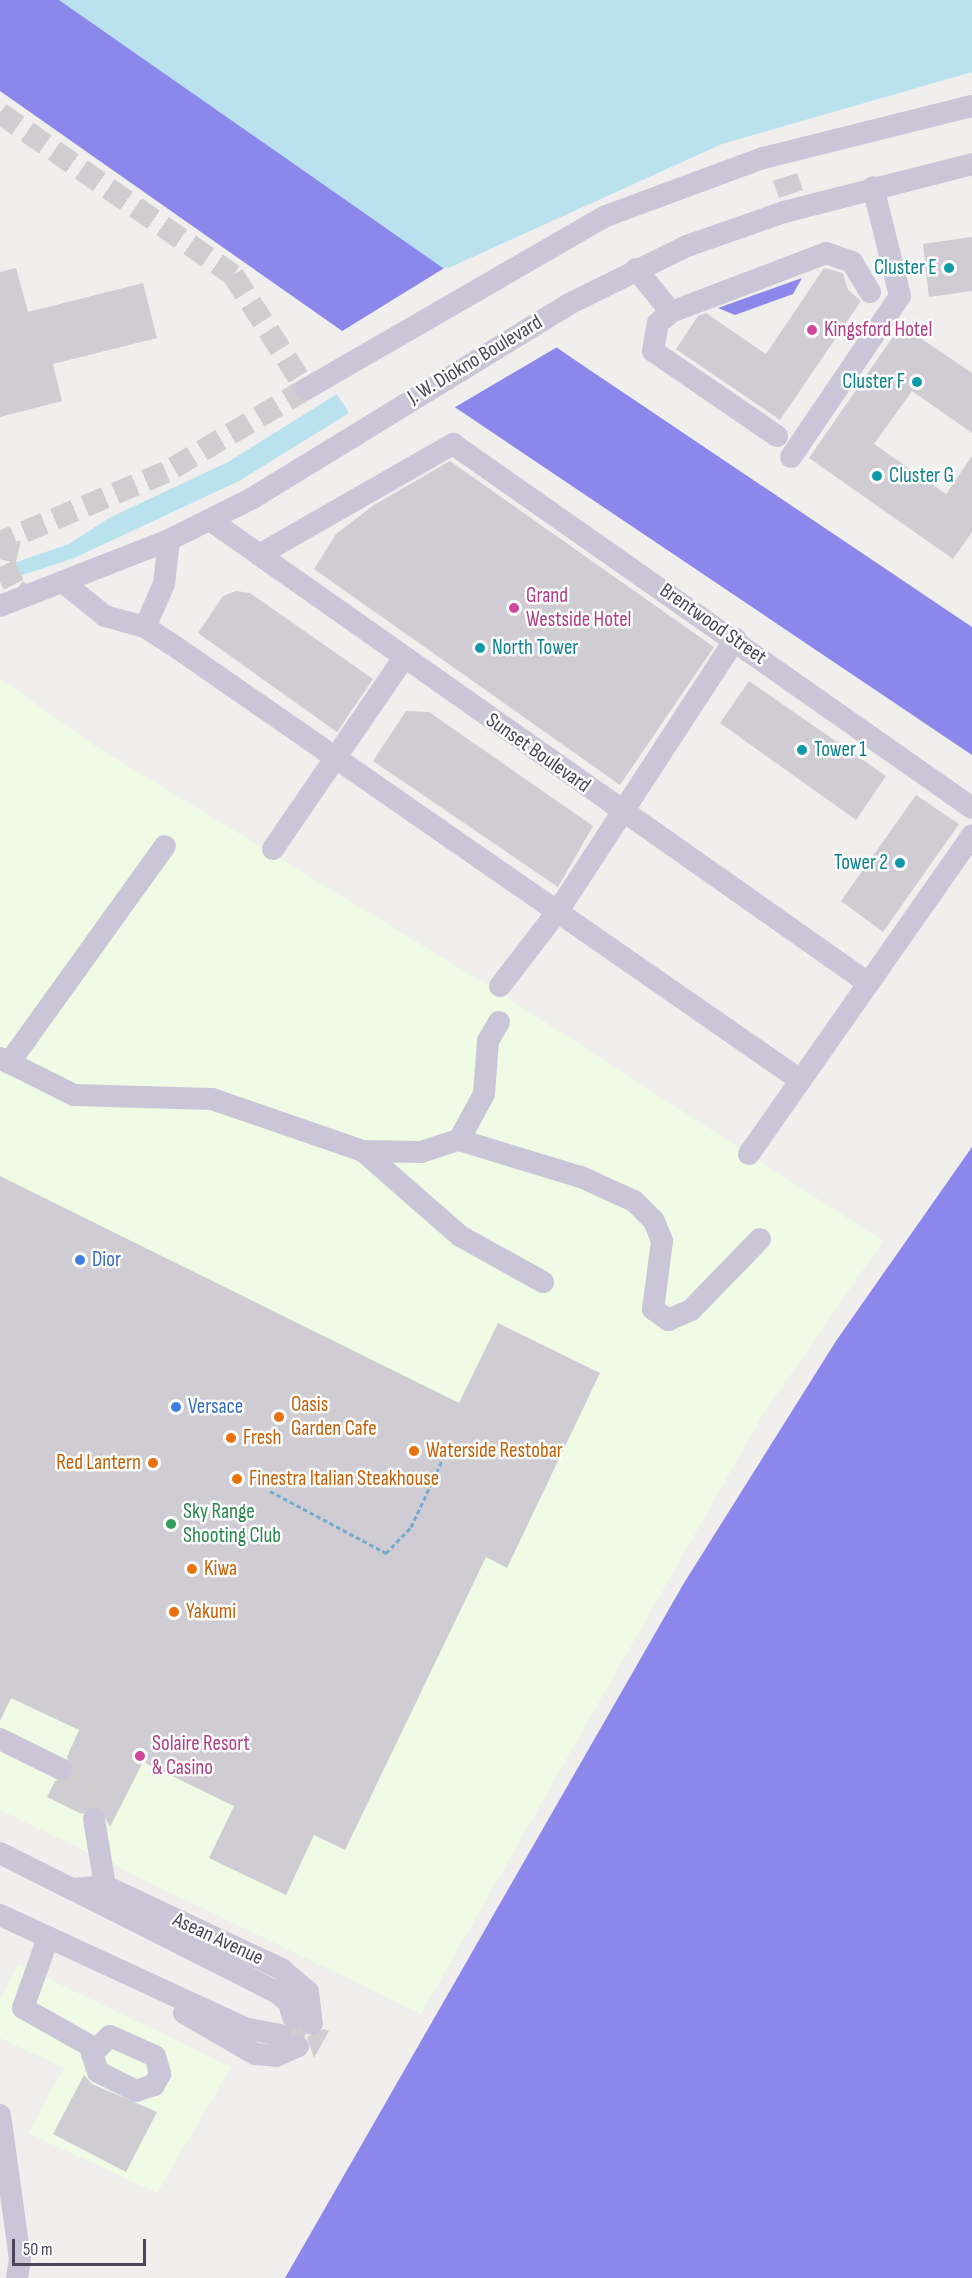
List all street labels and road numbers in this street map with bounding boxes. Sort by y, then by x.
street label: J. W. Diokno Boulevard [403,310,547,410]
street label: Brentwood Street [655,578,771,670]
street label: Sunset Boulevard [481,708,595,798]
street label: Asean Avenue [169,1907,267,1971]

